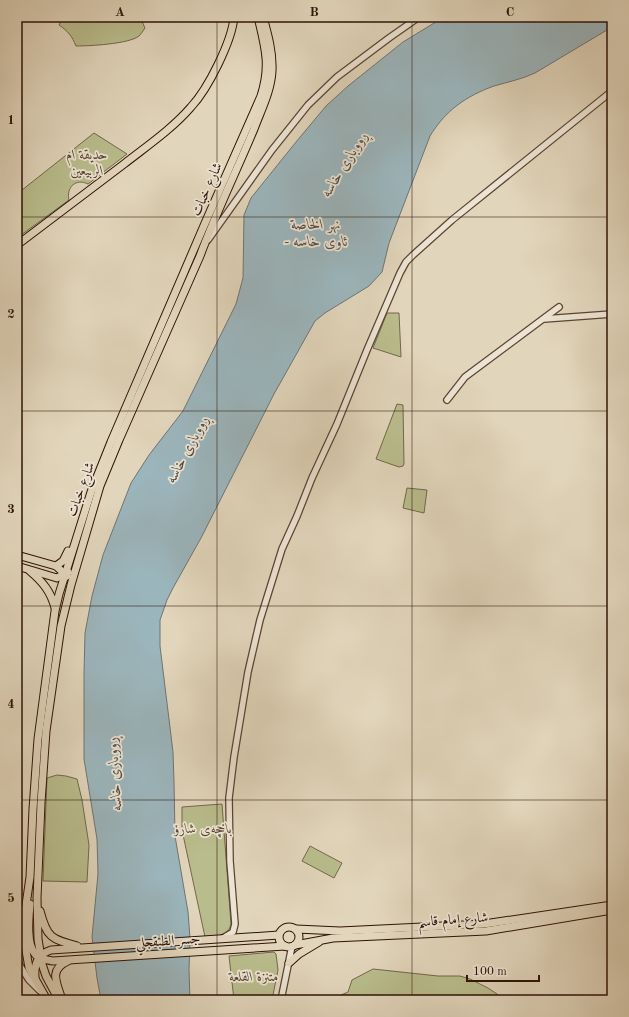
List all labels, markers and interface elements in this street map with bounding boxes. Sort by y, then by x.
text: A [115,6,125,19]
text: B [309,6,319,19]
text: C [506,6,514,19]
text: 1 [7,114,15,127]
water label: ڕووباری خاسە [319,129,374,202]
park label: حديقة ام الربيعين [66,148,108,179]
street label: شارع خبات [189,160,229,220]
water label: نهر الخاصة - ئاوی خاسە [284,218,348,250]
text: 2 [7,308,15,321]
water label: ڕووباری خاسە [164,414,215,487]
street label: شارع خبات [65,460,101,520]
text: 3 [7,503,15,516]
text: 4 [7,698,15,711]
water label: ڕووباری خاسە [105,736,129,811]
park label: باخچەی شارۆ [173,822,232,838]
text: 5 [7,892,15,905]
street label: شارع إمام قاسم [418,911,489,935]
street label: جسر الطبقجلي [135,932,201,955]
scale bar [467,957,539,983]
text: 100 m [473,966,507,978]
park label: متنزة القلعة [227,970,279,984]

